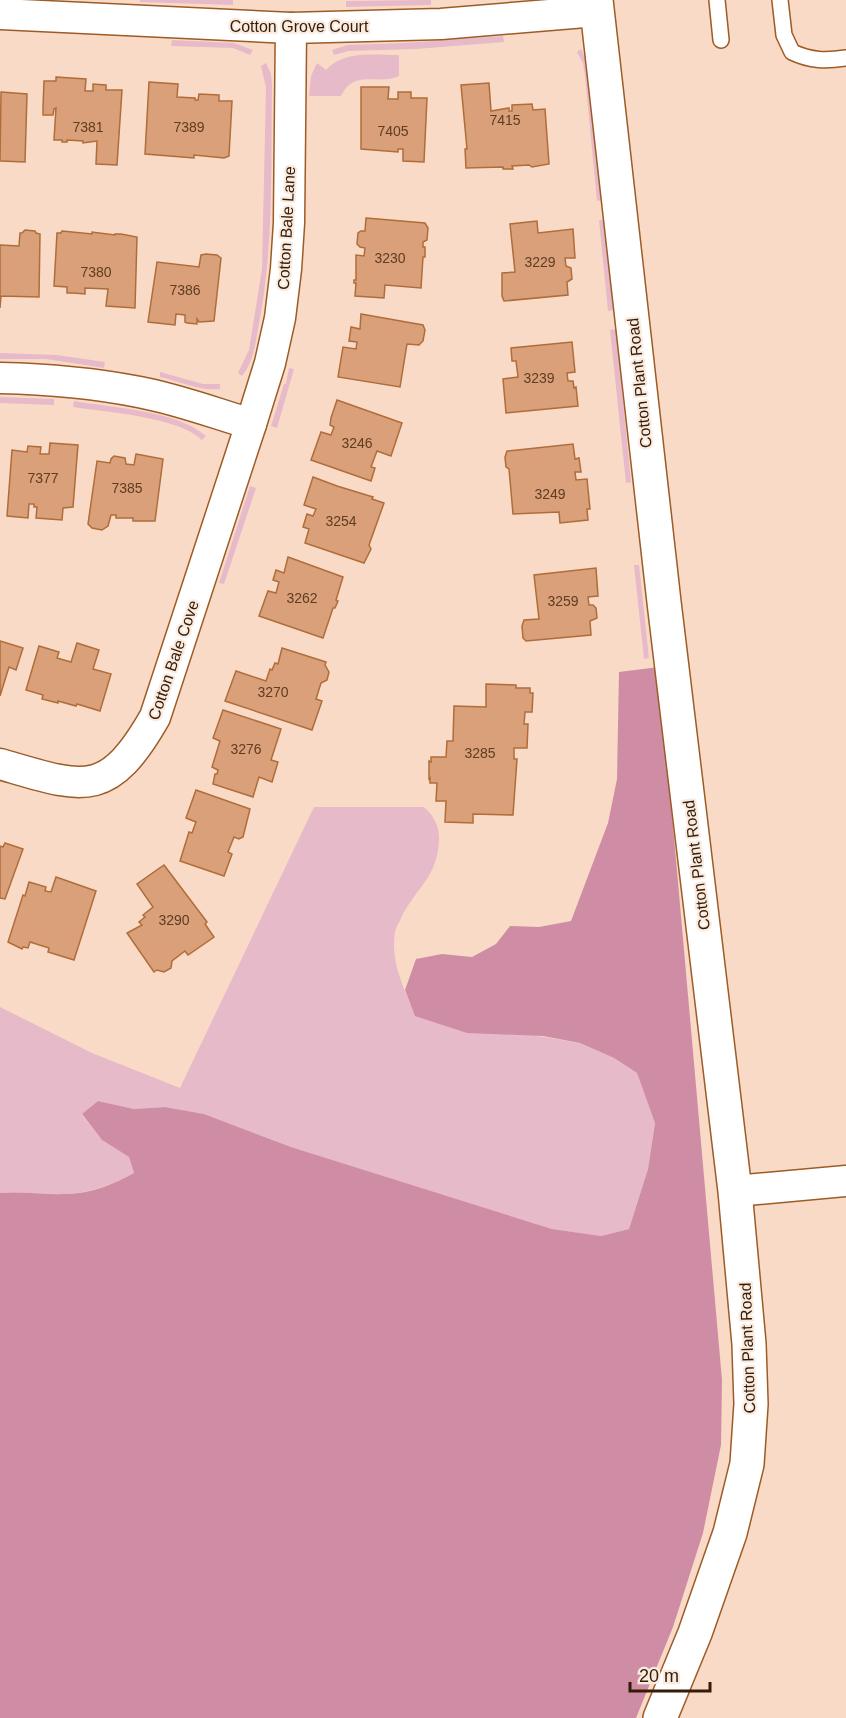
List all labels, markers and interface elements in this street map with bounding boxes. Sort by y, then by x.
street label: Cotton Grove Court [230,18,369,35]
house number: 7415 [489,112,521,128]
house number: 7381 [72,119,104,135]
house number: 7389 [173,119,205,135]
house number: 7405 [377,123,409,139]
street label: Cotton Bale Lane [275,166,298,290]
house number: 3230 [374,250,406,266]
house number: 3229 [524,254,556,270]
house number: 7380 [80,264,112,280]
house number: 7386 [169,282,201,298]
street label: Cotton Plant Road [624,317,655,449]
house number: 3239 [523,370,555,386]
house number: 3246 [341,435,373,451]
house number: 7377 [27,470,59,486]
house number: 7385 [111,480,143,496]
house number: 3249 [534,486,566,502]
house number: 3254 [325,513,357,529]
house number: 3262 [286,590,318,606]
house number: 3259 [547,593,579,609]
street label: Cotton Bale Cove [145,598,202,722]
house number: 3270 [257,684,289,700]
house number: 3276 [230,741,262,757]
house number: 3285 [464,745,496,761]
street label: Cotton Plant Road [680,799,713,931]
house number: 3290 [158,912,190,928]
street label: Cotton Plant Road [737,1282,758,1414]
scale bar [630,1655,710,1693]
text: 20 m [639,1666,679,1686]

